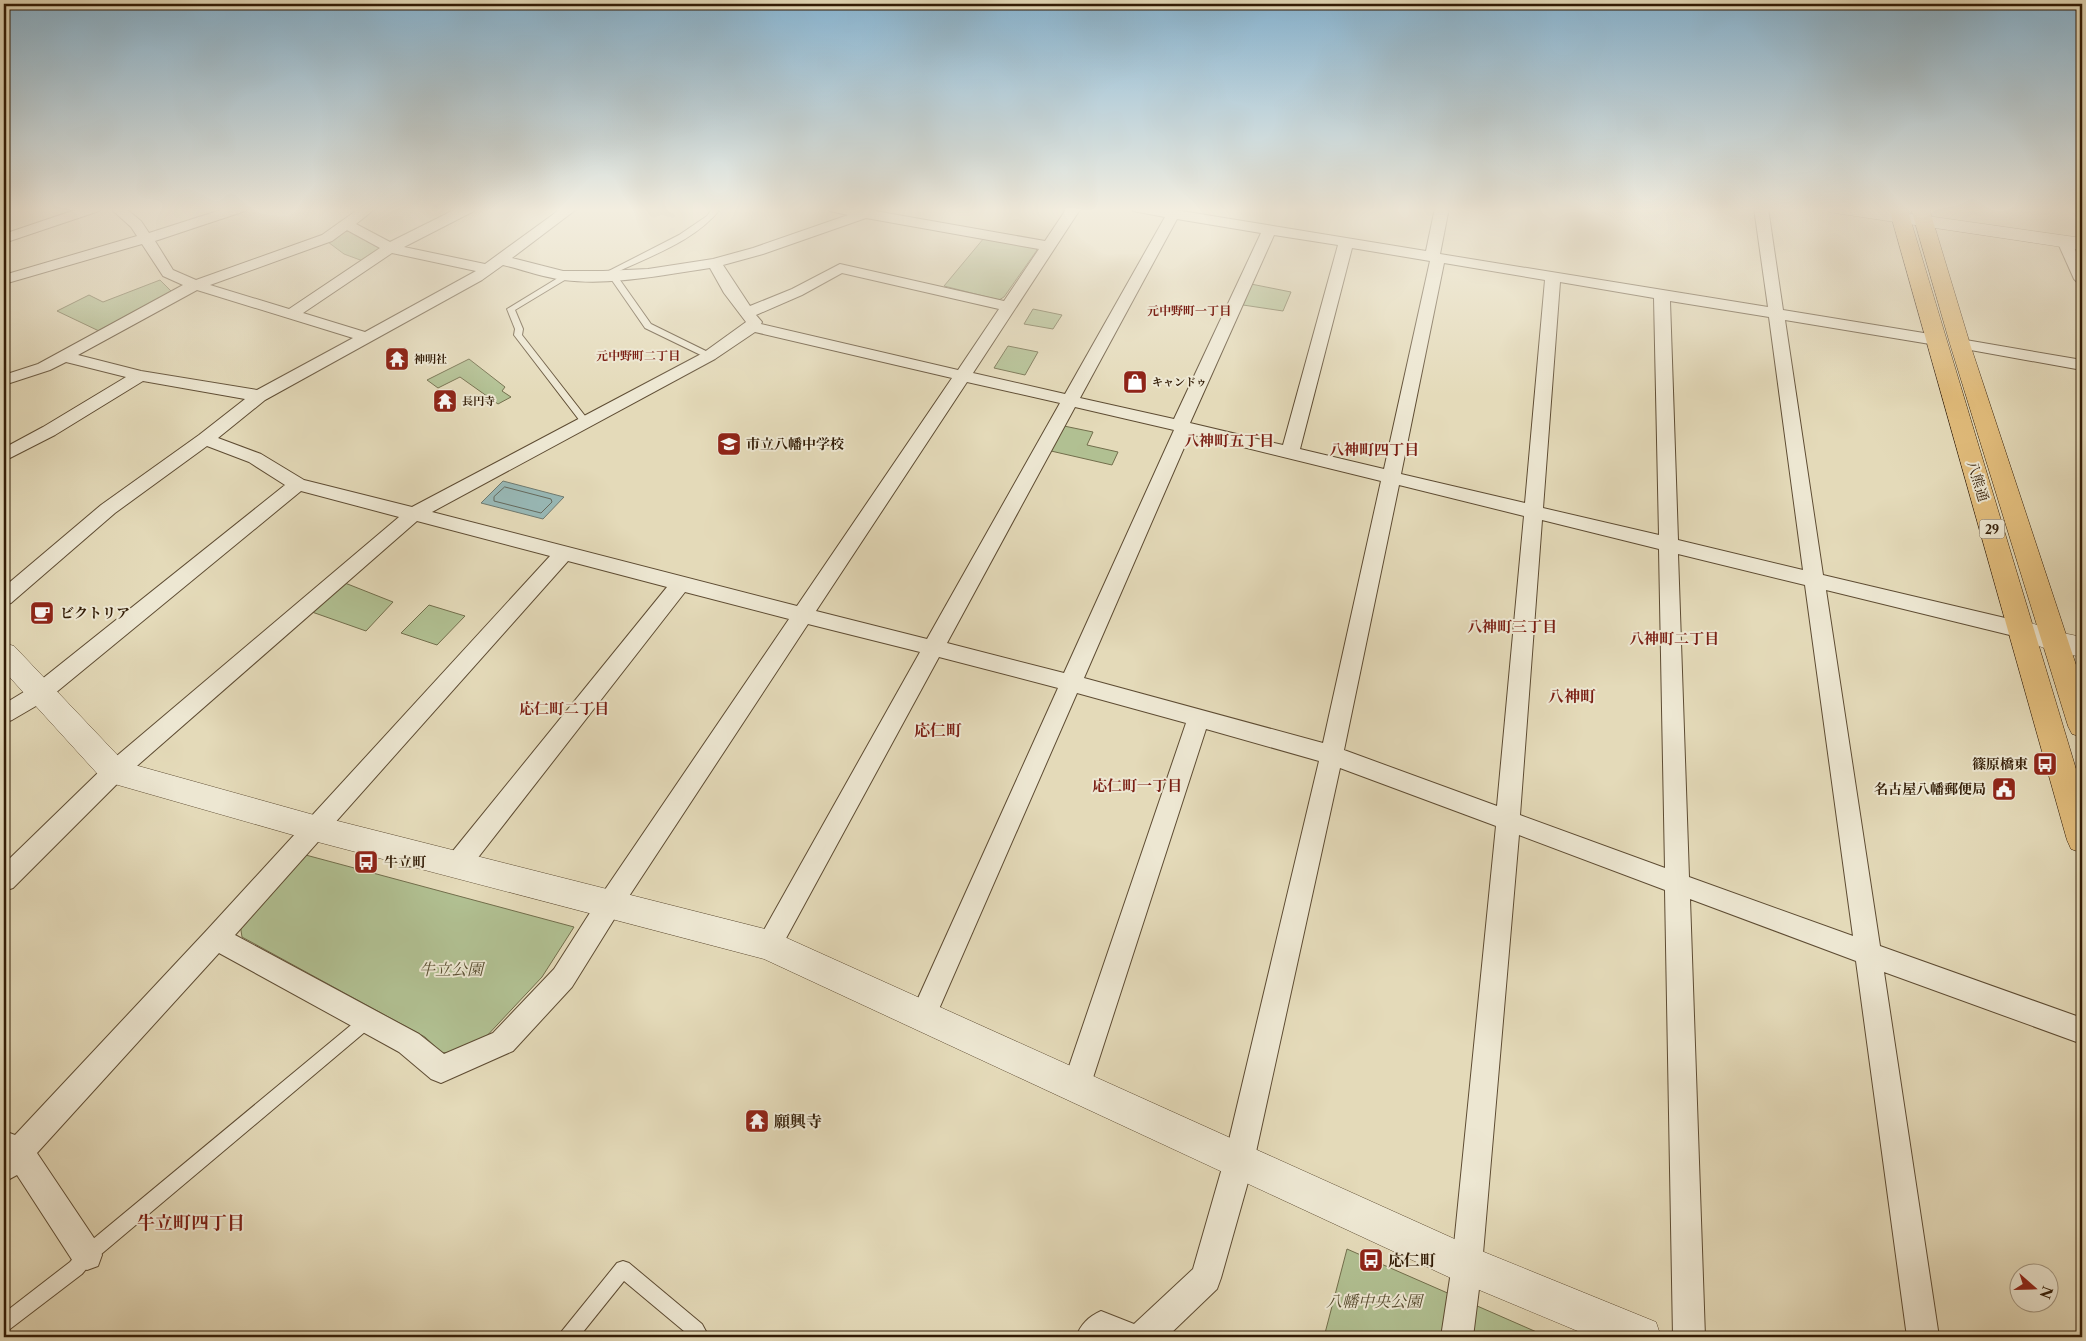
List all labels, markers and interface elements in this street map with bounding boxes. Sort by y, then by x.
district label: 元中野町一丁目 [1147,303,1231,318]
temple icon: 神明社 [384,346,410,372]
district label: 元中野町二丁目 [596,348,680,363]
place label: 神明社 [414,352,447,366]
shop icon: キャンドゥ [1122,369,1148,395]
place label: キャンドゥ [1152,375,1207,389]
temple icon: 長円寺 [432,388,458,414]
place label: 長円寺 [462,394,495,408]
school or university icon: 市立八幡中学校 [716,431,742,457]
district label: 八神町五丁目 [1184,431,1274,450]
place label: 市立八幡中学校 [746,435,844,453]
district label: 八神町四丁目 [1329,440,1419,459]
street label: 八熊通 [1963,458,1993,504]
road number: 29 [1980,520,2004,538]
cafe icon: ビクトリア [29,600,55,626]
place label: ビクトリア [60,604,130,622]
district label: 八神町三丁目 [1467,617,1557,636]
district label: 八神町二丁目 [1629,629,1719,648]
district label: 八神町 [1548,686,1596,706]
district label: 応仁町二丁目 [519,699,609,718]
district label: 応仁町 [914,720,962,740]
bus stop icon: 篠原橋東 [2032,751,2058,777]
place label: 篠原橋東 [1972,755,2028,773]
district label: 応仁町一丁目 [1092,776,1182,795]
public building icon: 名古屋八幡郵便局 [1991,776,2017,802]
place label: 名古屋八幡郵便局 [1874,780,1986,798]
bus stop icon: 牛立町 [353,849,379,875]
place label: 牛立町 [384,853,427,871]
park label: 牛立公園 [419,959,486,979]
temple icon: 願興寺 [744,1108,770,1134]
place label: 願興寺 [774,1111,822,1131]
district label: 牛立町四丁目 [137,1212,245,1234]
bus stop icon: 応仁町 [1358,1247,1384,1273]
place label: 応仁町 [1388,1250,1436,1270]
north arrow [2008,1264,2058,1314]
text: N [2036,1284,2057,1301]
park label: 八幡中央公園 [1326,1291,1425,1311]

